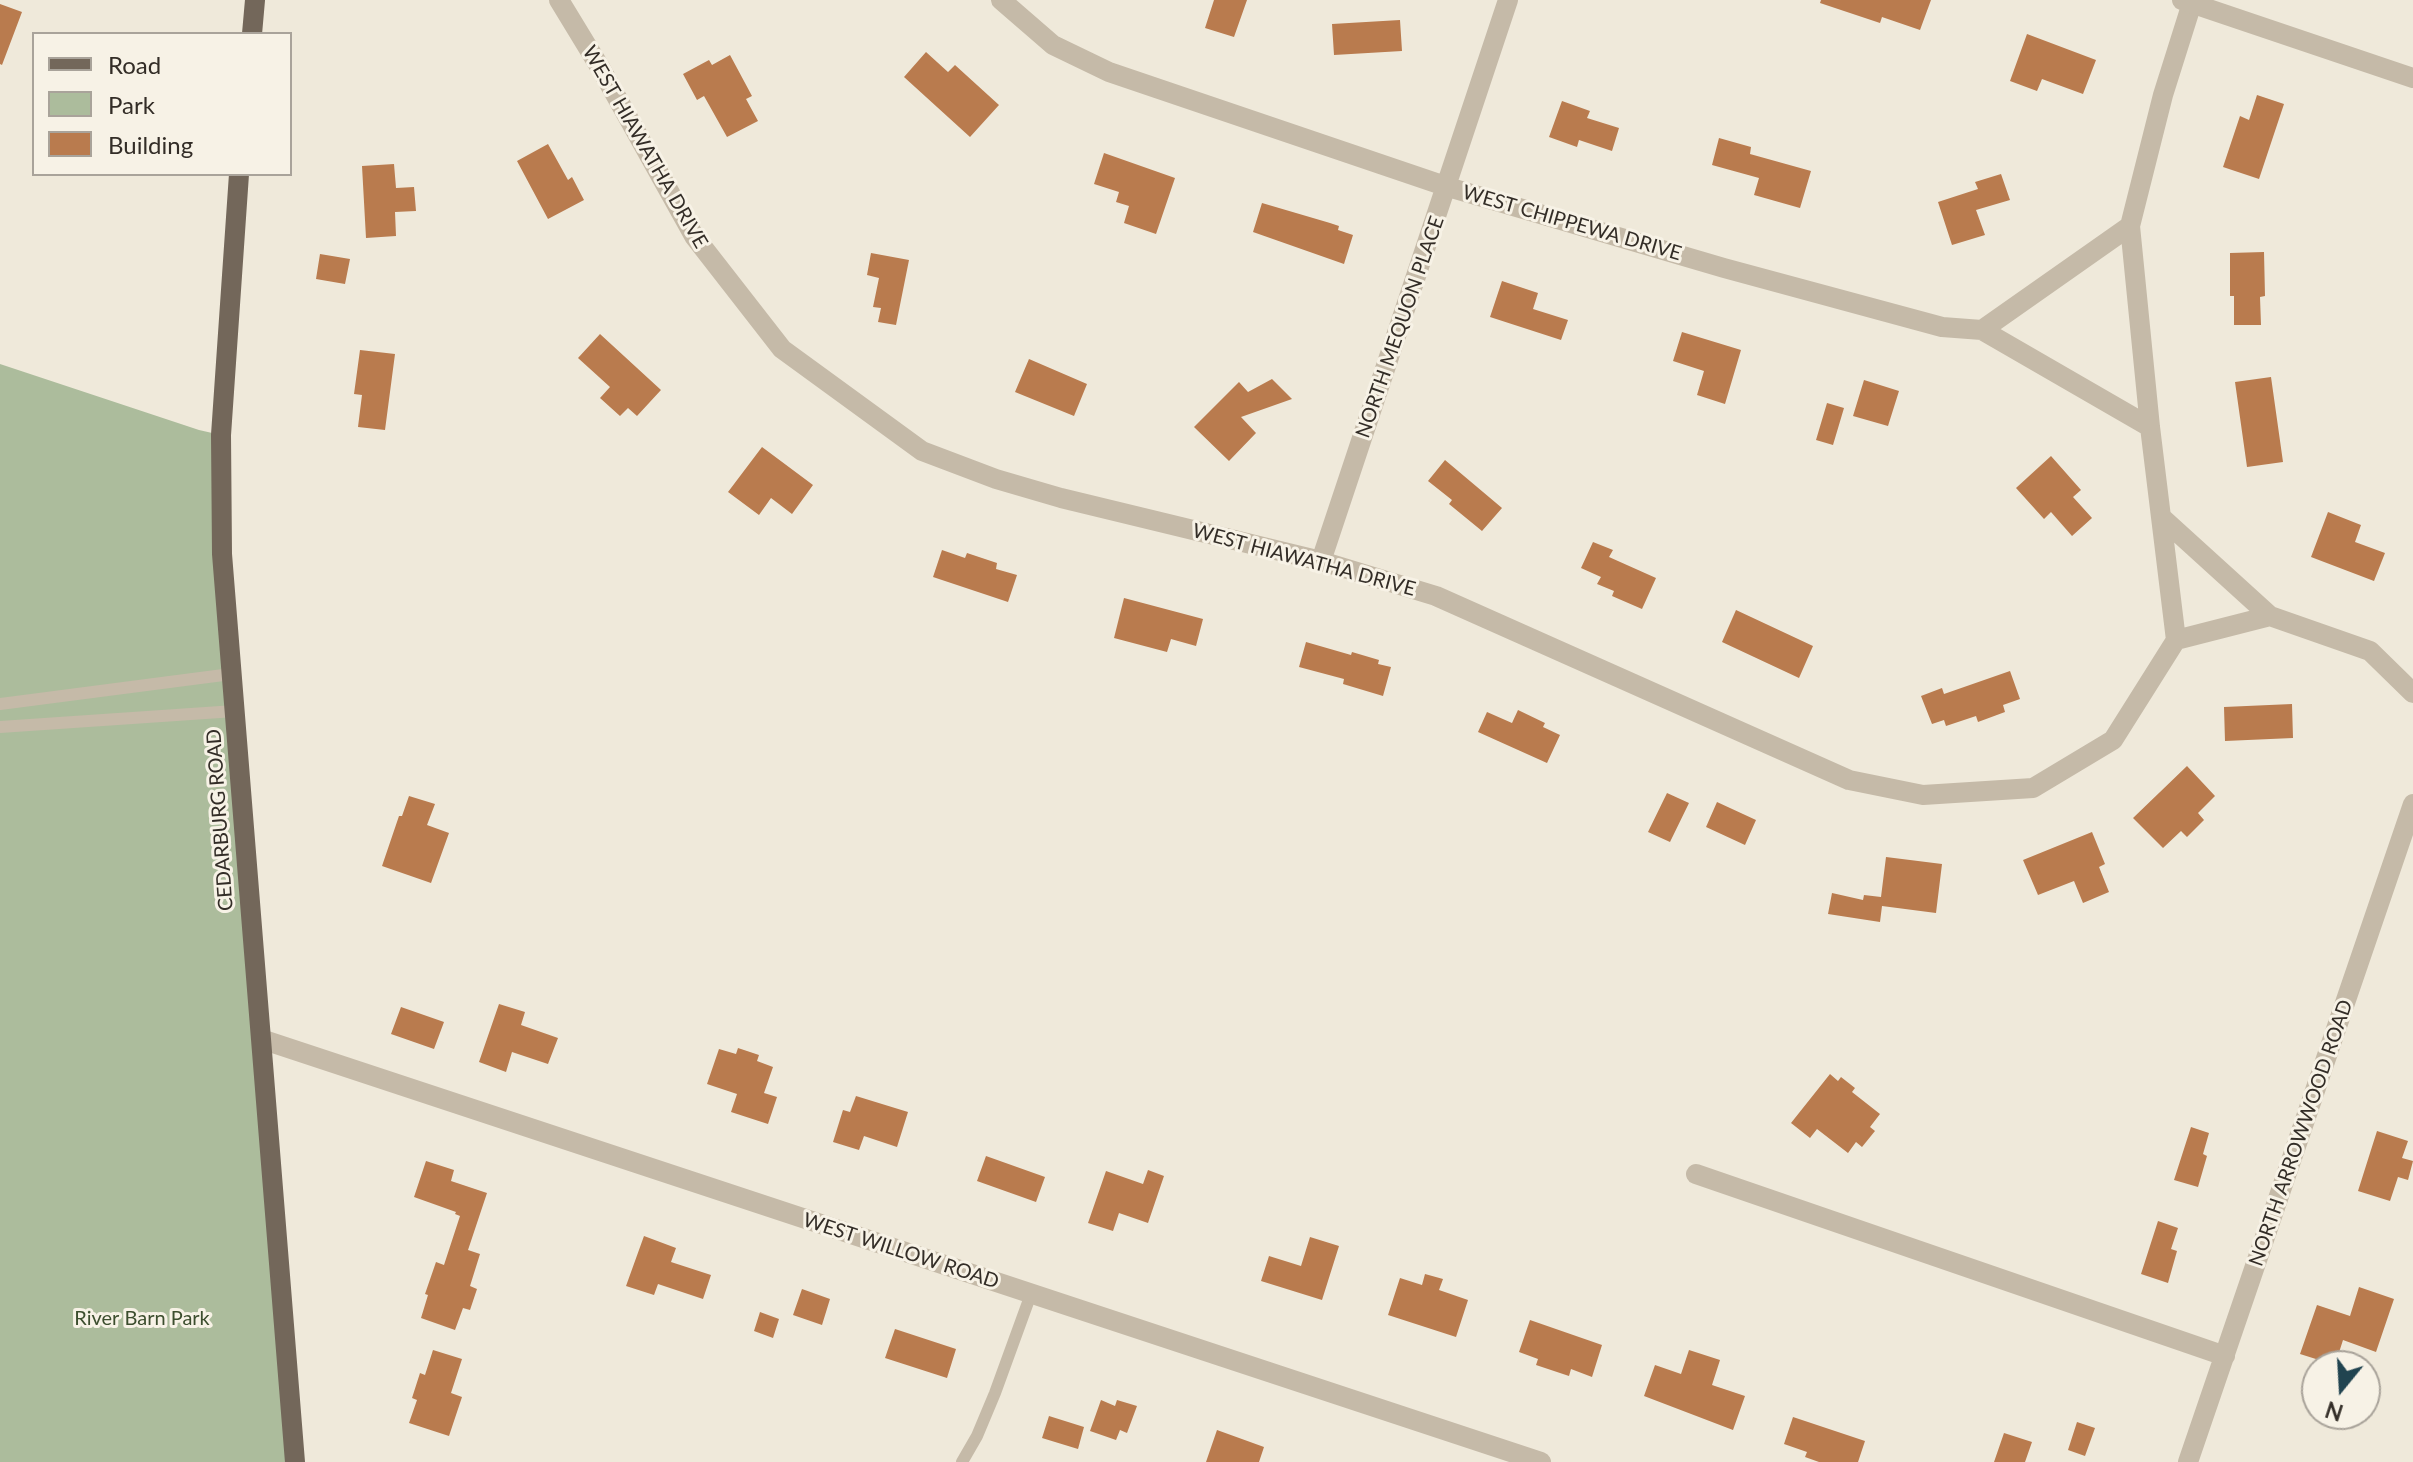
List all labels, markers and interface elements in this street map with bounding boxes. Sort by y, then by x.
legend [32,32,292,176]
street label: WEST HIAWATHA DRIVE [577,42,713,252]
text: Road [108,50,161,79]
text: Park [108,90,155,119]
text: Building [108,130,193,159]
street label: WEST CHIPPEWA DRIVE [1460,180,1684,266]
street label: NORTH MEQUON PLACE [1351,213,1449,441]
street label: WEST HIAWATHA DRIVE [1190,519,1418,601]
street label: CEDARBURG ROAD [202,728,238,912]
street label: NORTH ARROWWOOD ROAD [2244,997,2358,1269]
street label: WEST WILLOW ROAD [800,1208,1002,1294]
park label: River Barn Park [74,1307,210,1331]
north arrow [2301,1350,2381,1430]
text: N [2322,1396,2346,1427]

